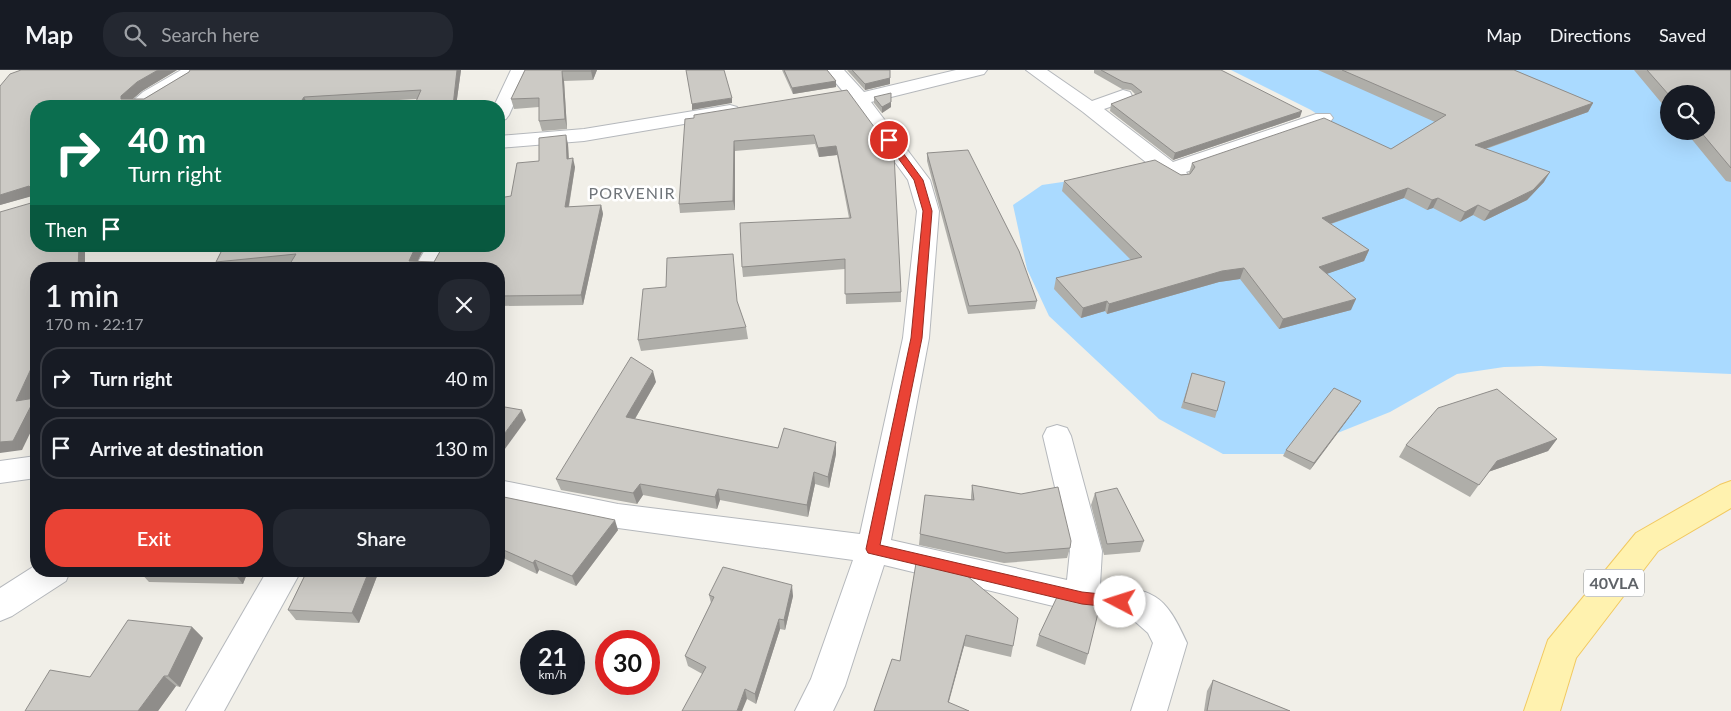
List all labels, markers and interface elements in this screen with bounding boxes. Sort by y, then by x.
search box [103,12,453,57]
text: Map [25,20,73,49]
icon: search [121,21,149,49]
text: Search here [161,23,259,46]
text: Map [1486,24,1522,46]
text: Directions [1550,24,1631,46]
text: Saved [1659,24,1706,46]
map controls [1660,85,1715,140]
button: search [1660,85,1715,140]
text: 40 m [128,118,206,160]
pin [868,119,910,161]
icon: right [45,120,110,185]
icon: arrive [875,126,903,154]
text: Turn right [128,160,222,187]
district label: PORVENIR [589,183,675,202]
icon: arrive [97,215,125,243]
text: Then [45,218,87,241]
text: 1 min [45,277,119,313]
button: close [438,279,490,331]
text: 170 m · 22:17 [45,314,144,333]
icon: right [47,364,75,392]
text: Turn right [90,367,172,390]
text: 40 m [445,367,488,390]
icon: arrive [47,434,75,462]
text: Arrive at destination [90,437,263,460]
text: 130 m [434,437,488,460]
button: Exit [45,509,263,567]
button: Share [273,509,490,567]
road number: 40VLA [1584,569,1644,596]
position arrow [1093,575,1145,627]
speed limit sign: 30 [595,630,660,695]
text: 21 [538,641,567,671]
text: km/h [538,667,567,682]

